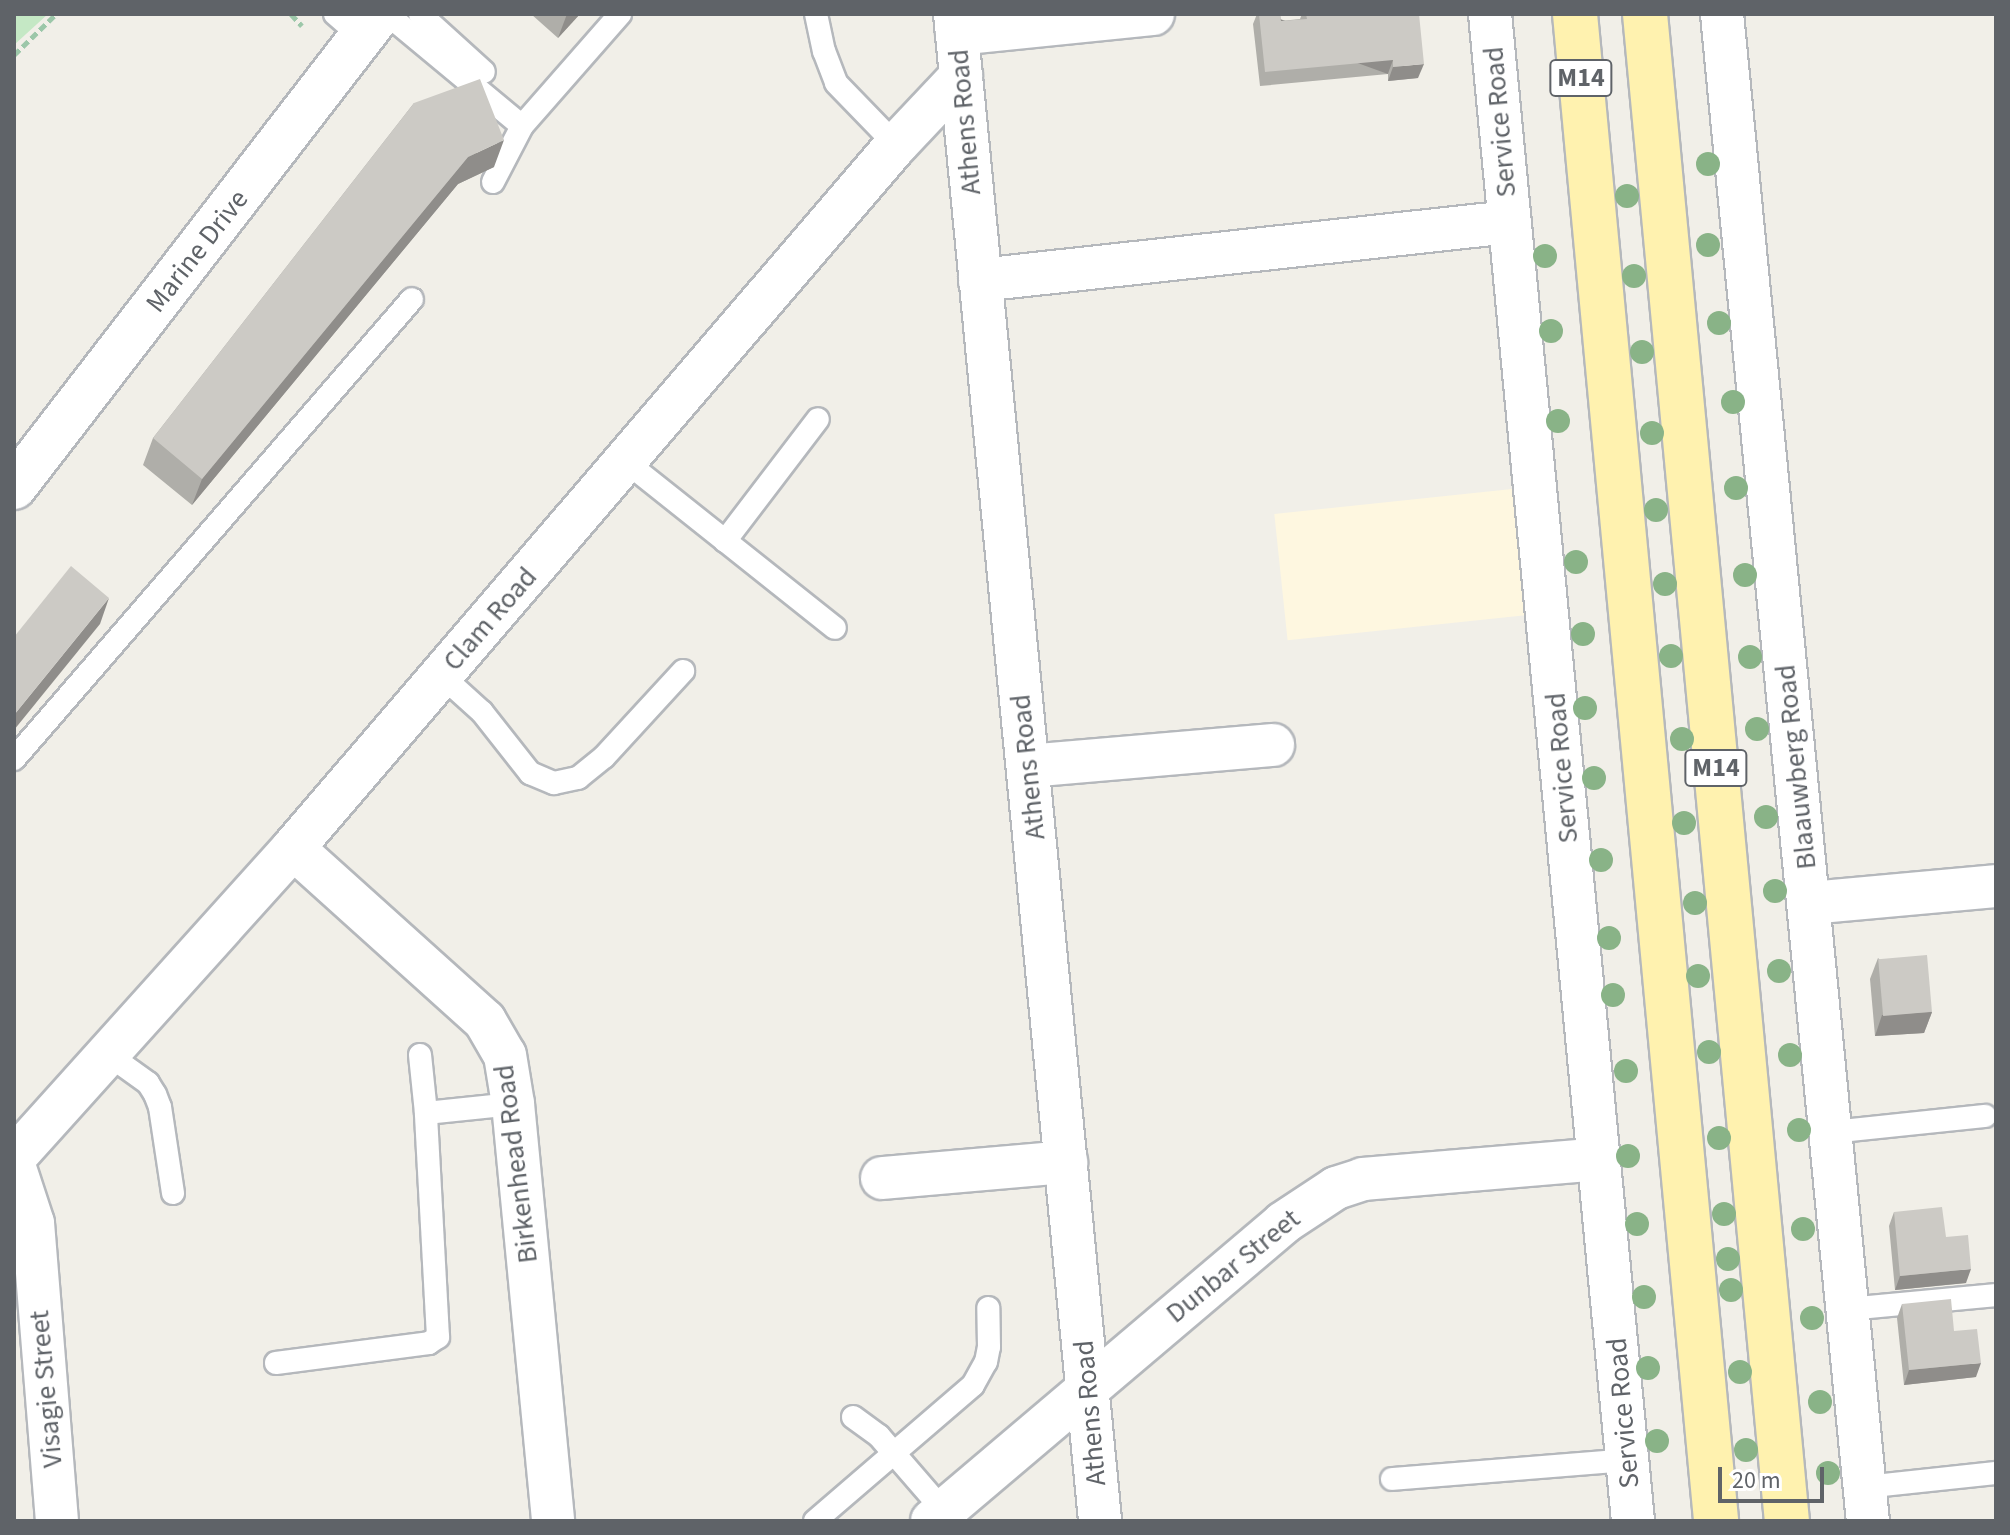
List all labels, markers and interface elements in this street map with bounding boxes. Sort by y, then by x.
street label: Service Road [1477,45,1523,199]
street label: Athens Road [942,48,988,196]
road number: M14 [1549,56,1613,100]
street label: Marine Drive [139,183,255,319]
street label: Clam Road [436,560,544,678]
street label: Blaauwberg Road [1769,663,1823,871]
street label: Service Road [1539,691,1585,845]
street label: Athens Road [1004,693,1052,841]
road number: M14 [1684,746,1748,790]
street label: Birkenhead Road [487,1063,545,1265]
street label: Dunbar Street [1159,1202,1307,1330]
street label: Visagie Street [22,1309,70,1469]
street label: Service Road [1600,1336,1646,1490]
street label: Athens Road [1067,1339,1113,1487]
scale bar [1722,1451,1828,1501]
text: 20 m [1732,1463,1781,1498]

